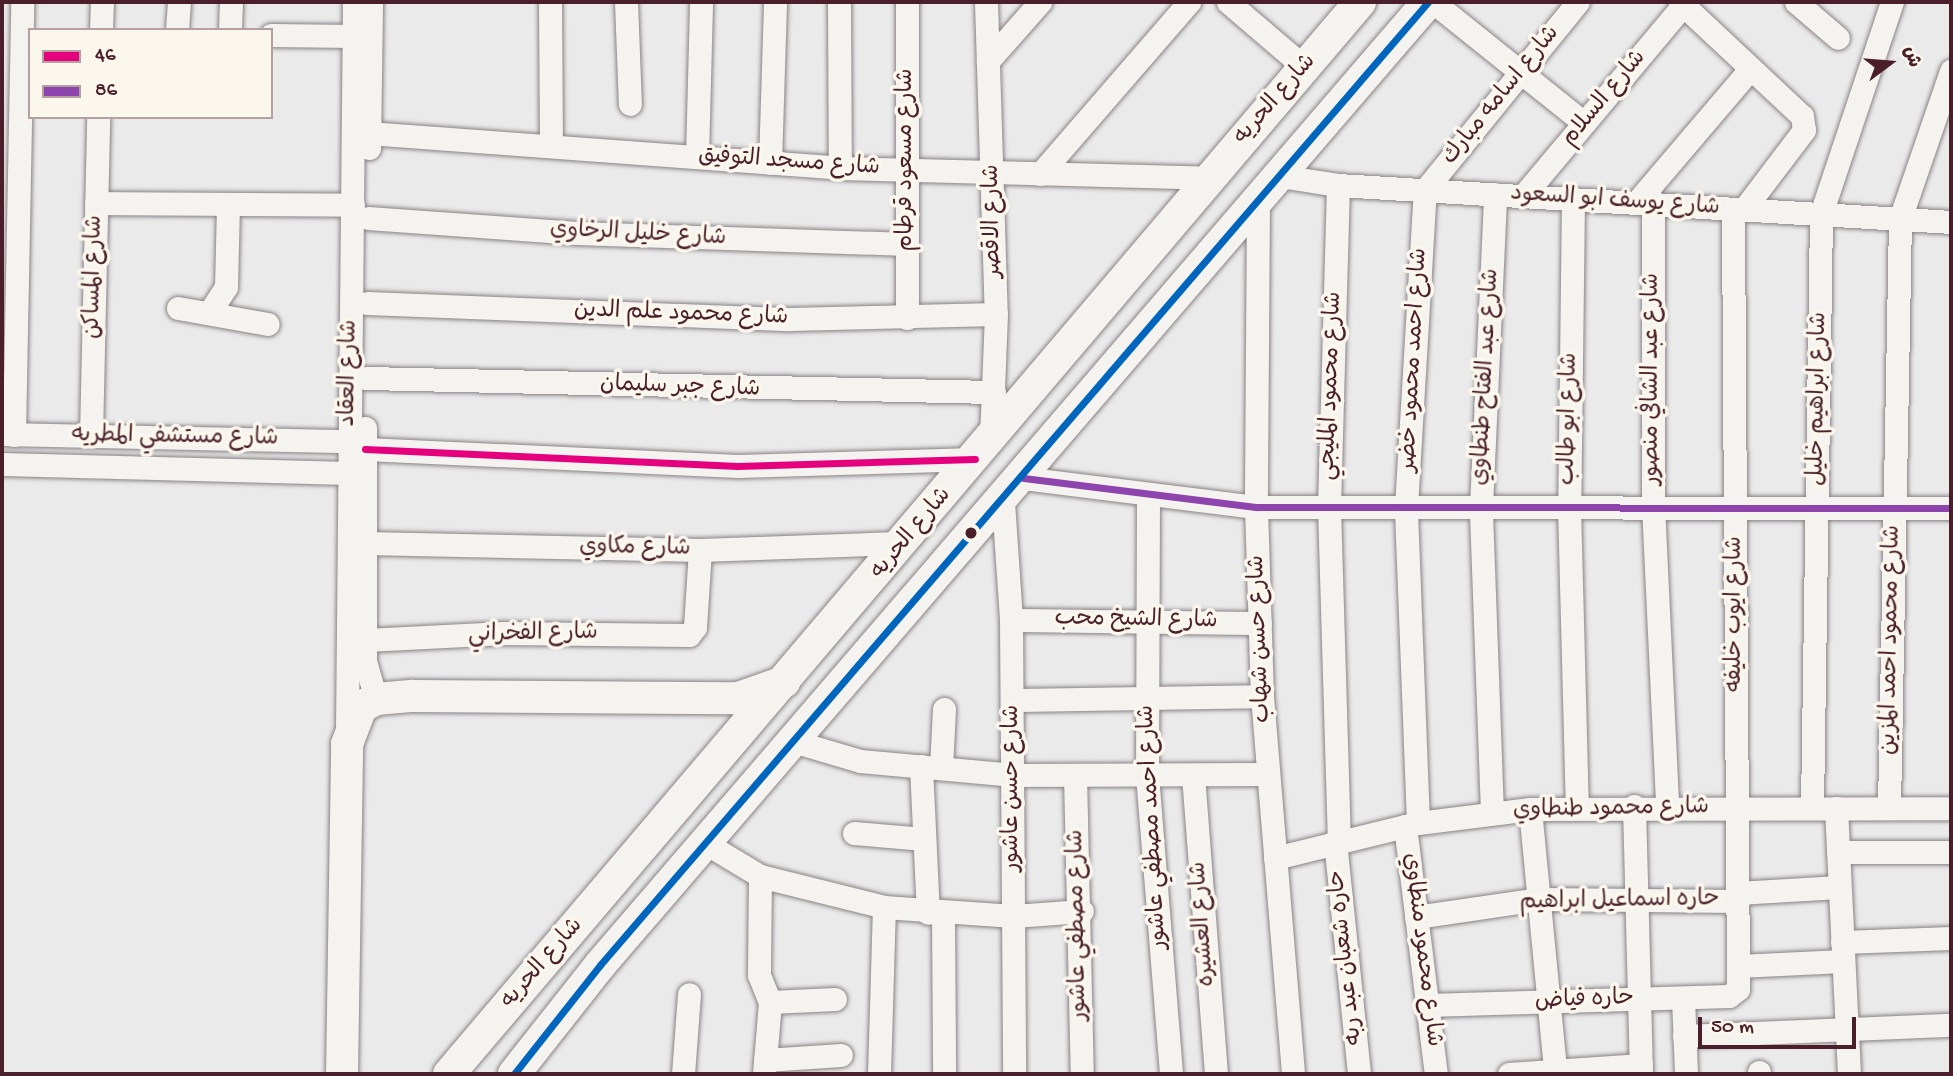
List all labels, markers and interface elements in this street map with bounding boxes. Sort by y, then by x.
street label: شارع اسامه مبارك [1437,21,1567,171]
legend [28,28,273,119]
north arrow [1855,28,1925,98]
text: 46 [95,44,116,69]
text: ش [1897,44,1925,70]
street label: شارع السلام [1557,45,1653,153]
street label: شارع الحريه [1229,49,1323,151]
street label: شارع مسعود قرطام [893,69,921,251]
text: 86 [95,79,117,104]
street label: شارع مسجد التوفيق [697,143,881,183]
street label: شارع الاقصر [979,164,1009,278]
street label: شارع يوسف ابو السعود [1509,181,1721,223]
street label: شارع المساكن [80,215,110,339]
street label: شارع خليل الرخاوي [549,217,727,253]
street label: شارع احمد محمود خضر [1395,247,1435,473]
street label: شارع عبد الفتاح طنطاوي [1468,268,1506,486]
street label: شارع عبد الشافي منصور [1639,273,1667,485]
street label: شارع محمود المليجي [1315,291,1349,481]
street label: شارع محمود علم الدين [573,297,789,333]
street label: شارع ابراهيم خليل [1804,312,1834,486]
street label: شارع العقاد [335,319,365,427]
street label: شارع ابو طالب [1555,353,1585,485]
street label: شارع جبر سليمان [599,371,761,405]
street label: شارع مستشفي المطريه [71,422,279,454]
street label: شارع الحريه [866,483,958,585]
street label: شارع محمود احمد المزين [1876,525,1908,755]
unlabelled marker [964,526,978,540]
street label: شارع مكاوي [579,534,691,564]
street label: شارع ايوب خليفه [1722,536,1750,692]
street label: شارع حسن شهاب [1244,555,1278,723]
street label: شارع الشيخ محب [1054,606,1218,636]
street label: شارع الفخراني [468,620,598,650]
street label: شارع احمد مصطفي عاشور [1134,704,1174,950]
street label: شارع حسن عاشور [999,705,1027,871]
street label: شارع محمود طنطاوي [1513,794,1709,826]
street label: شارع مصطفي عاشور [1064,829,1094,1021]
street label: شارع محمود منطاوي [1395,852,1447,1048]
street label: شارع العشيره [1186,861,1222,987]
street label: حاره شعبان عبد ربه [1324,870,1370,1046]
street label: حاره اسماعيل ابراهيم [1519,886,1719,918]
street label: شارع الحريه [496,913,590,1015]
street label: حاره فياض [1534,985,1634,1017]
scale bar [1701,1002,1858,1046]
text: 50 m [1711,1016,1754,1041]

